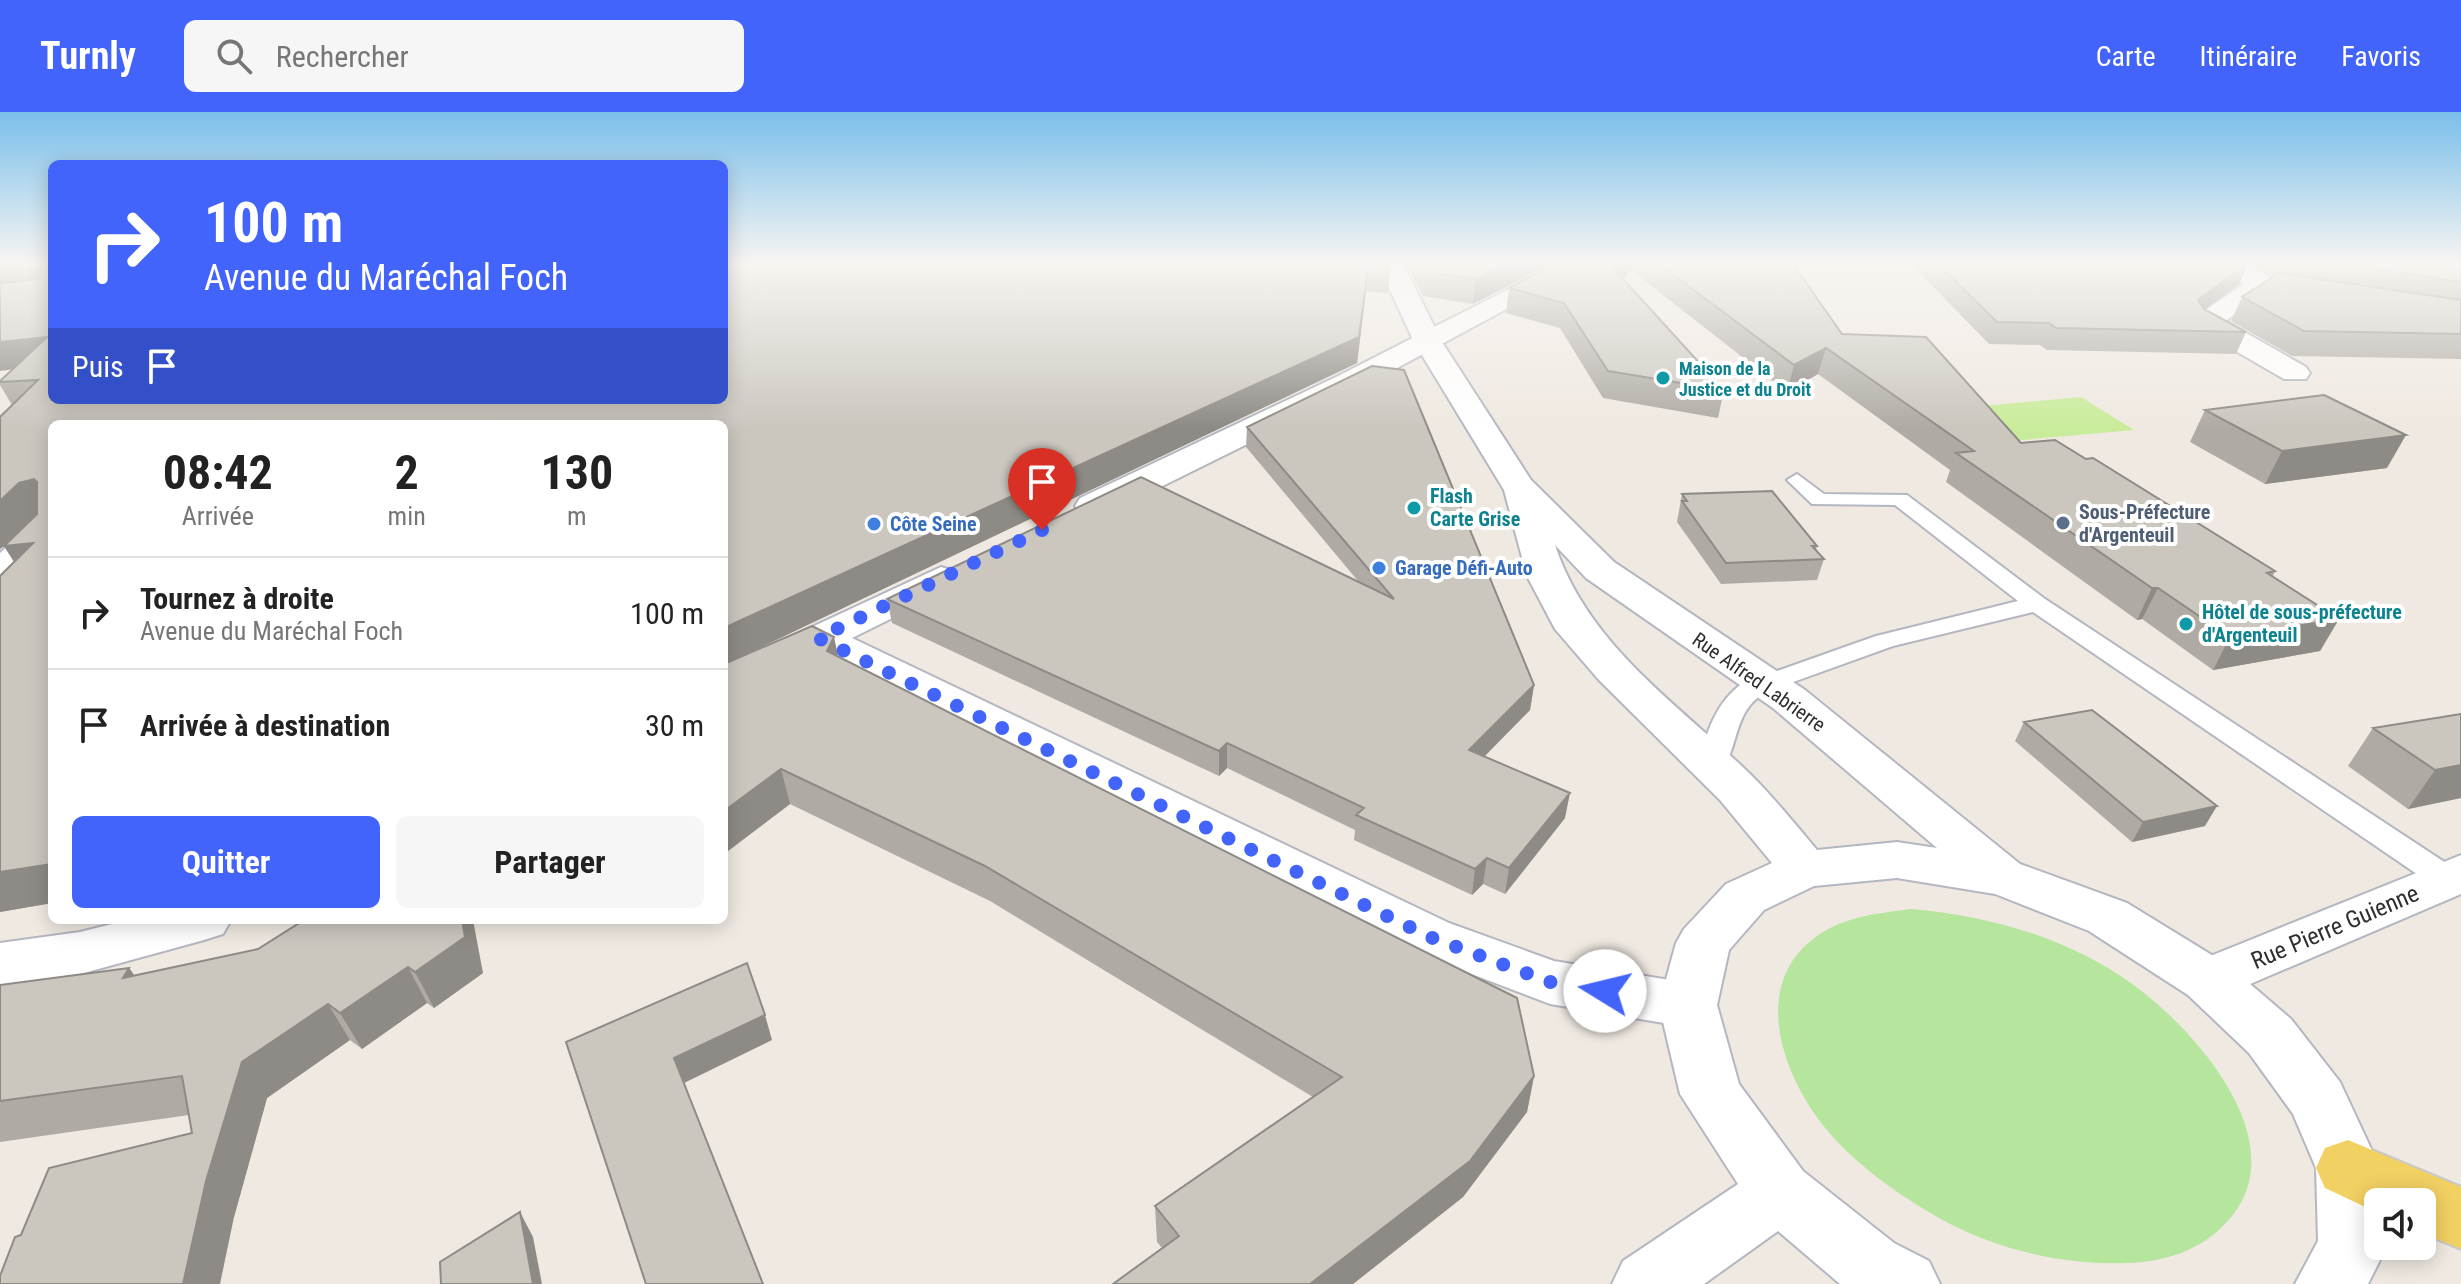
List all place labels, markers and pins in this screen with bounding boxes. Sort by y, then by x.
place label: Maison de la Justice et du Droit [1679,358,1811,400]
marker: Maison de la Justice et du Droit [1654,369,1672,387]
pin [1008,448,1076,530]
place label: Flash Carte Grise [1430,484,1520,531]
marker: Flash Carte Grise [1405,499,1423,517]
place label: Sous-Préfecture d'Argenteuil [2079,500,2210,547]
place label: Côte Seine [890,512,976,536]
marker: Sous-Préfecture d'Argenteuil [2054,514,2072,532]
marker: Côte Seine [865,515,883,533]
place label: Garage Défi-Auto [1395,556,1533,580]
marker: Garage Défi-Auto [1370,559,1388,577]
place label: Hôtel de sous-préfecture d'Argenteuil [2202,600,2402,647]
marker: Hôtel de sous-préfecture d'Argenteuil [2177,615,2195,633]

